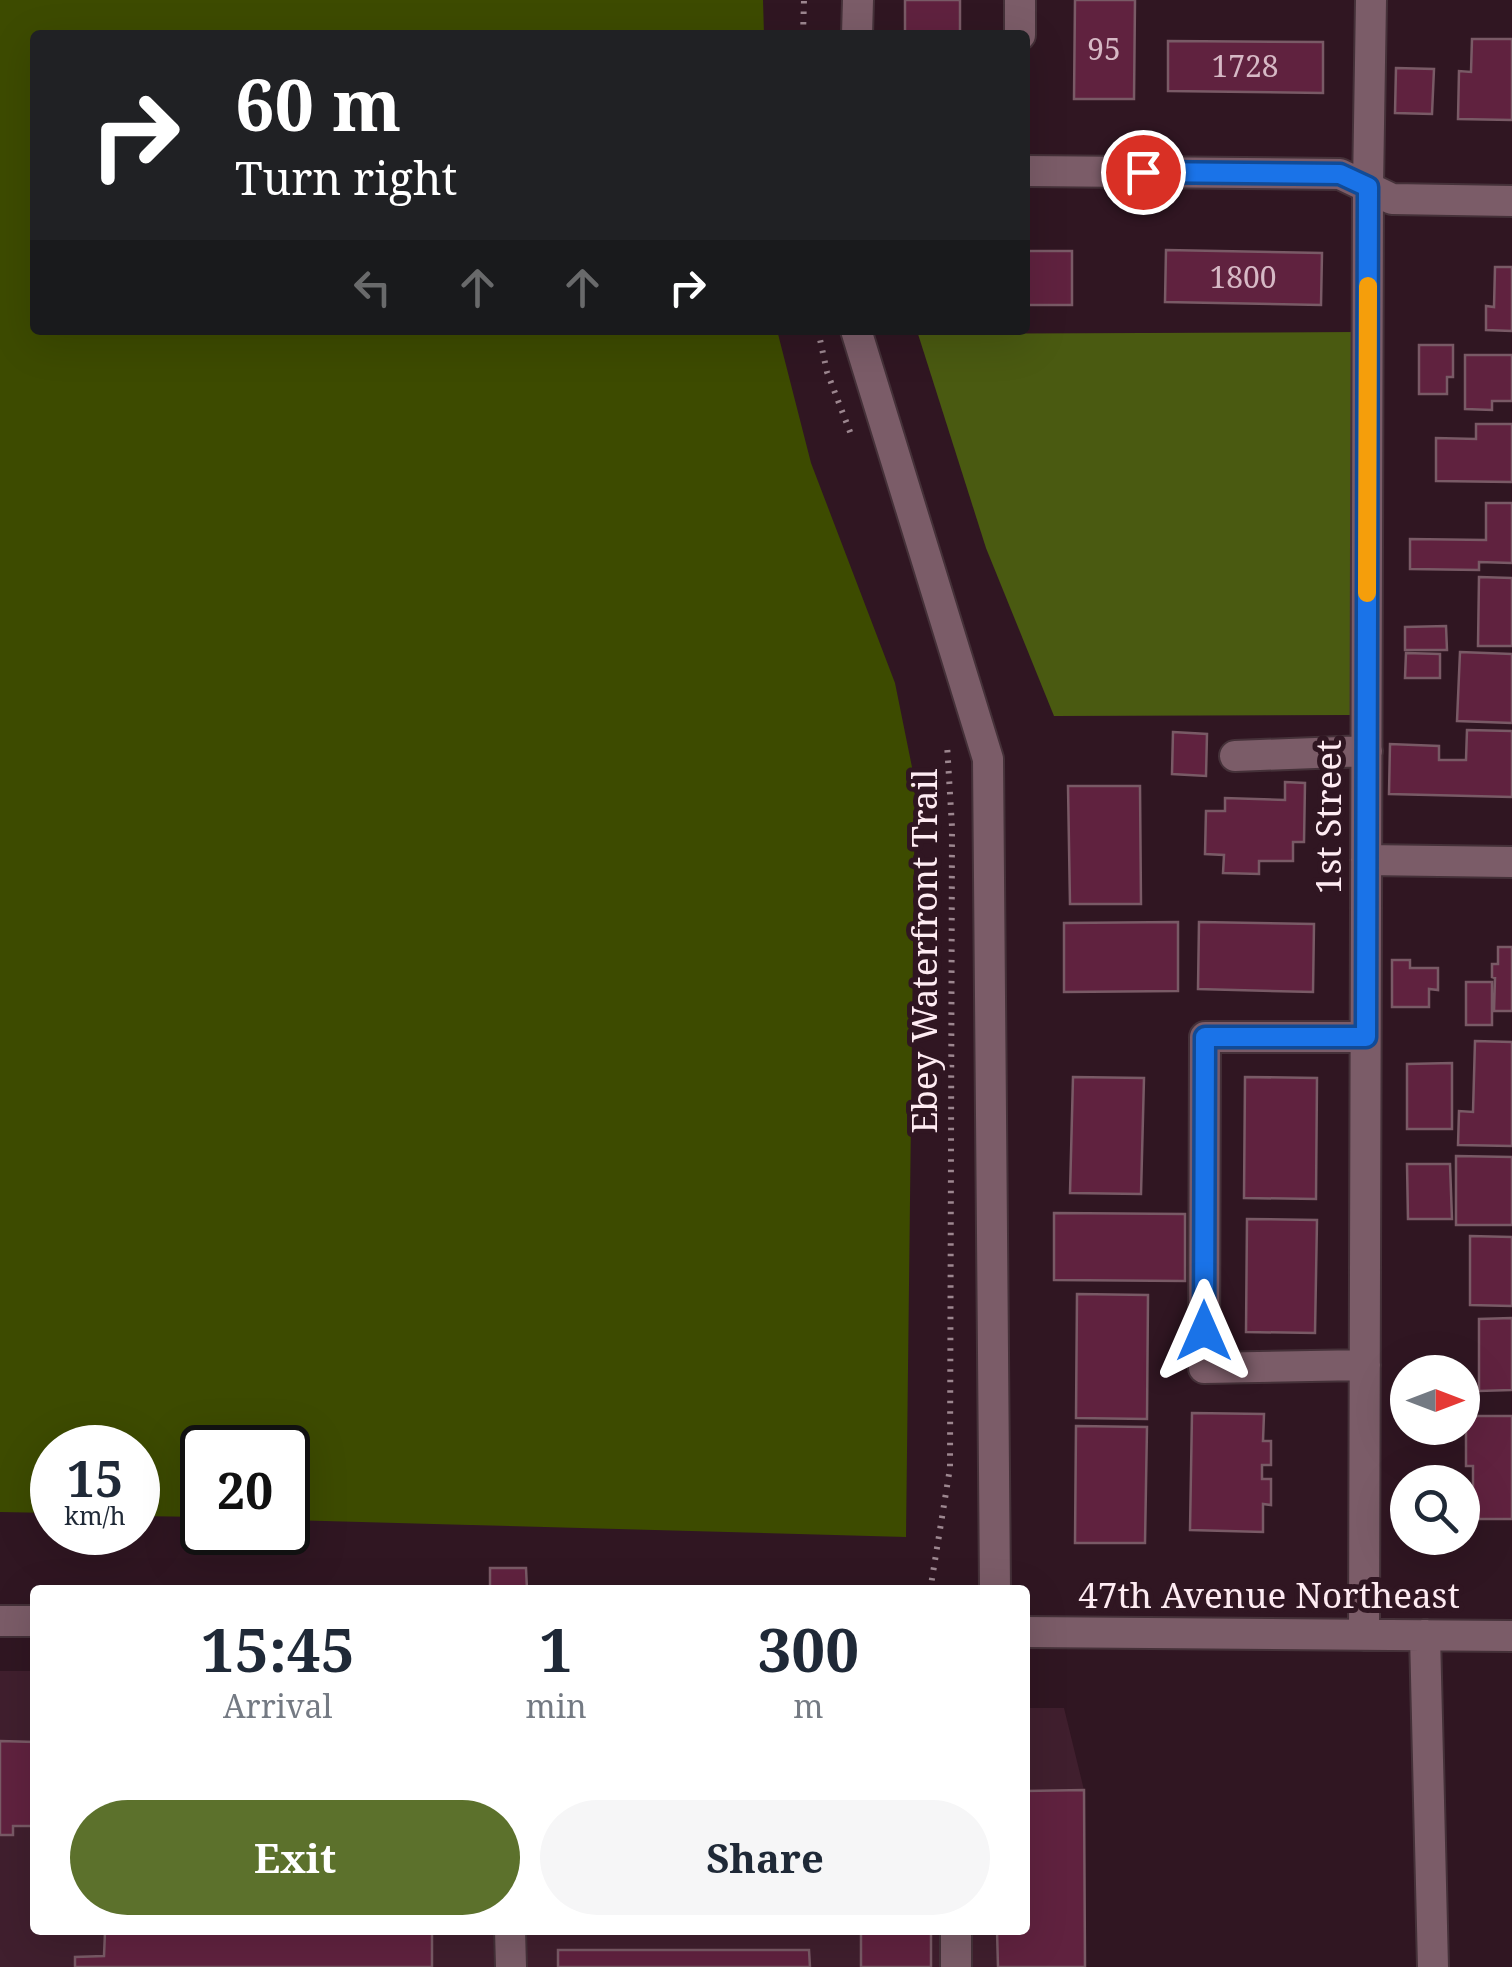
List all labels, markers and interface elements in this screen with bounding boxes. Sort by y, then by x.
house number: 95 [1087,28,1121,69]
house number: 1728 [1211,45,1279,86]
text: 60 m [235,56,401,152]
icon: right [70,70,200,200]
pin [1101,130,1186,215]
icon: arrive [1116,145,1171,200]
text: Turn right [235,147,457,208]
house number: 1800 [1209,256,1277,297]
icon: left [345,260,400,315]
icon: ahead [450,260,505,315]
icon: ahead [555,260,610,315]
icon: right [660,260,715,315]
street label: 1st Street [1304,740,1351,894]
street label: Ebey Waterfront Trail [900,768,947,1133]
position arrow [1152,1279,1256,1383]
north arrow [1390,1355,1480,1445]
map controls [1390,1355,1480,1555]
speed limit sign: 20 [180,1425,310,1555]
text: 15 [67,1444,123,1512]
button: search [1390,1465,1480,1555]
text: km/h [64,1498,126,1532]
street label: 47th Avenue Northeast [1078,1571,1460,1618]
text: 15:45 [201,1608,355,1690]
text: 1 [539,1608,573,1690]
text: 300 [757,1608,859,1690]
text: Arrival [223,1684,332,1727]
text: min [526,1684,587,1727]
text: m [793,1684,823,1727]
button: Exit [70,1800,520,1915]
button: Share [540,1800,990,1915]

